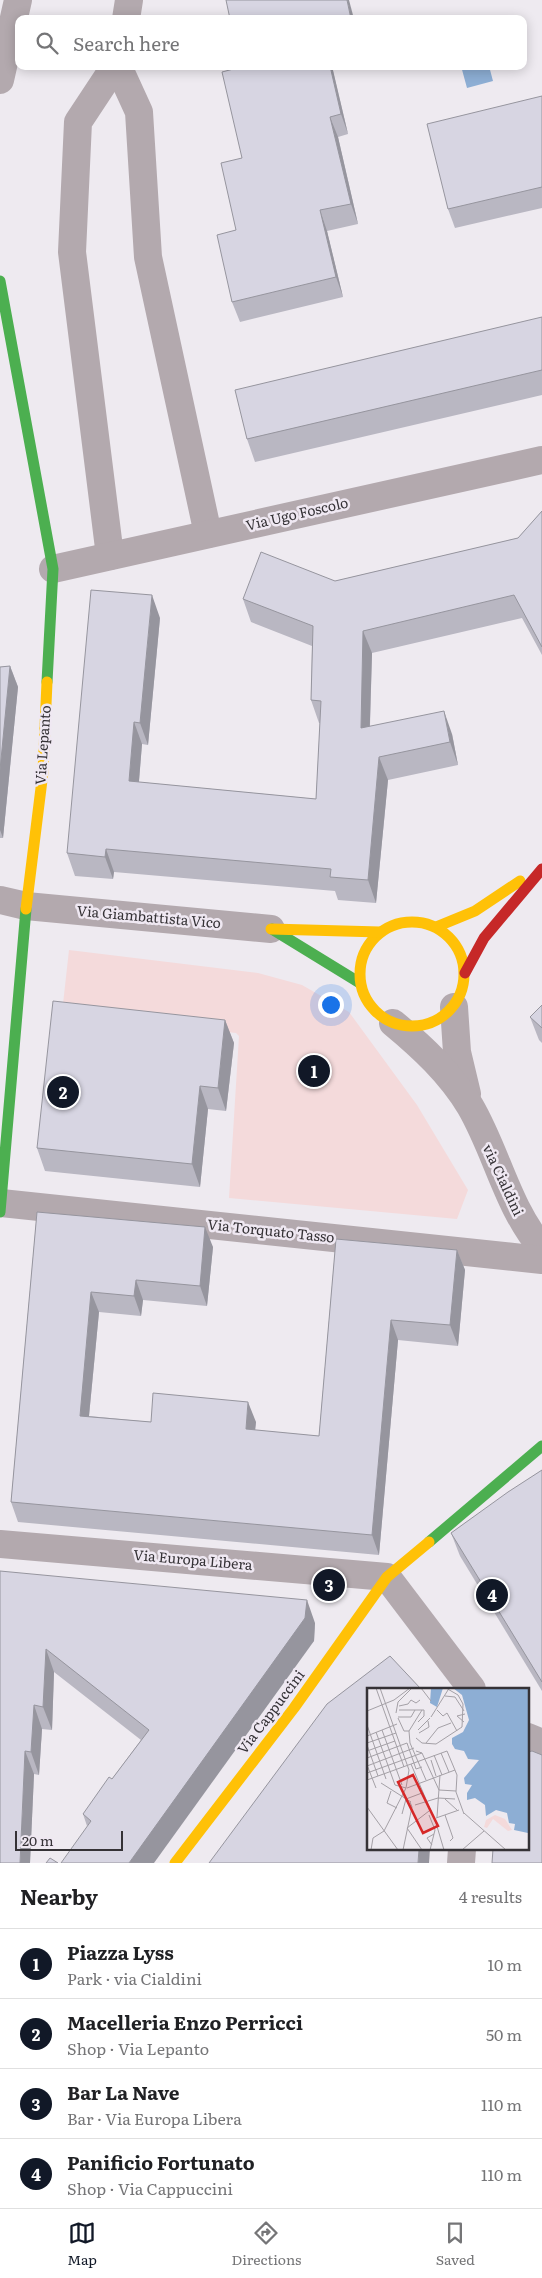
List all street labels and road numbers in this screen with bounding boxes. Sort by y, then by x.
street label: Via Ugo Foscolo [244,492,350,535]
street label: Via Lepanto [29,704,55,785]
street label: Via Giambattista Vico [76,900,222,932]
street label: via Cialdini [479,1140,529,1219]
street label: Via Torquato Tasso [207,1213,336,1247]
street label: Via Europa Libera [133,1544,254,1574]
street label: Via Cappuccini [232,1665,309,1758]

